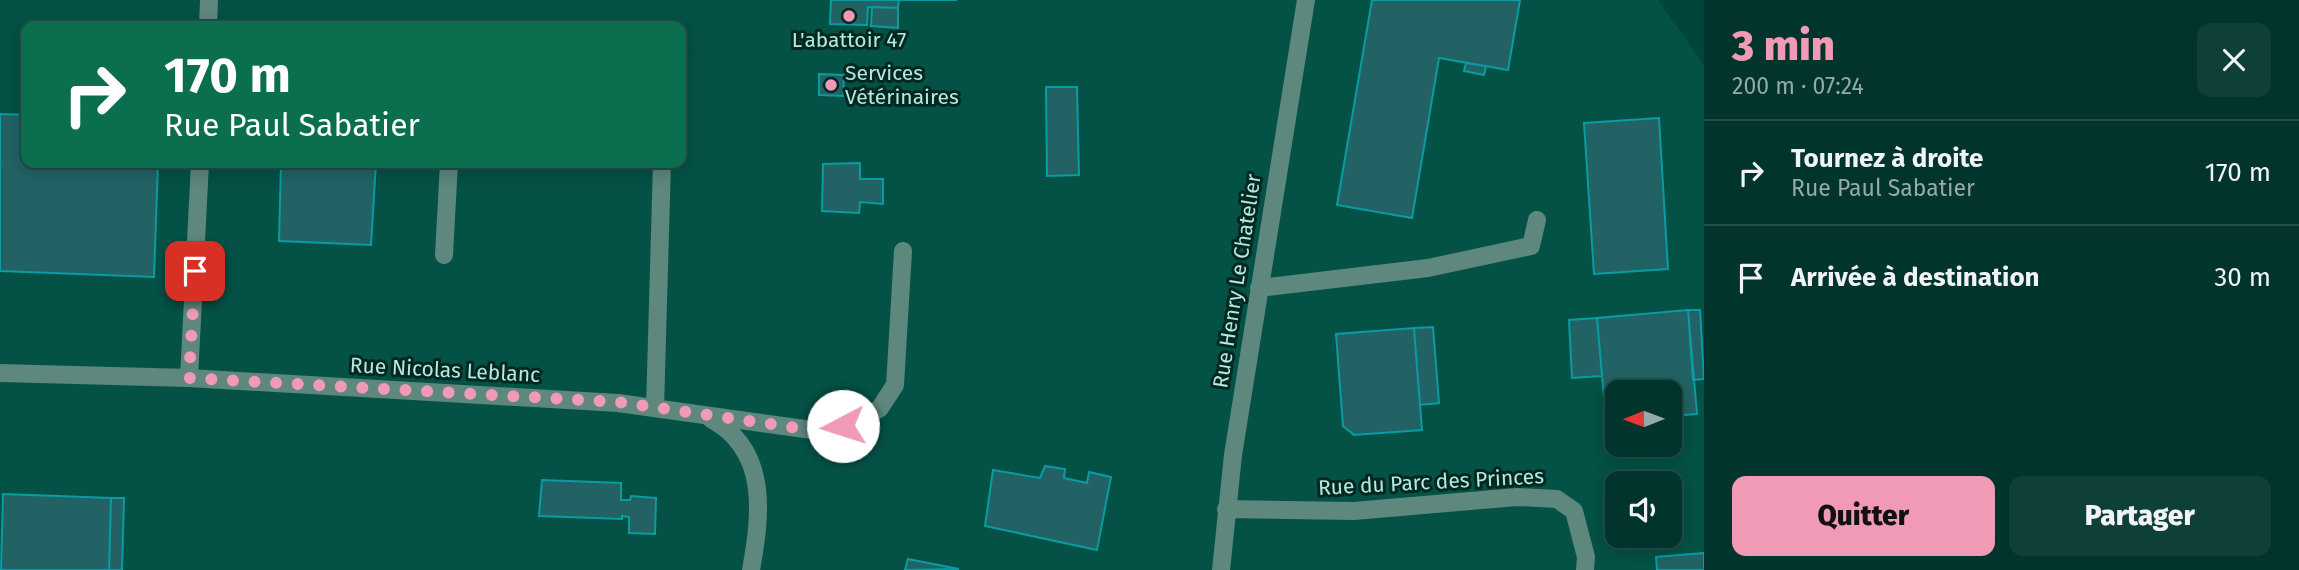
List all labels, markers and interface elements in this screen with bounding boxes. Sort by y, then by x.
marker: L'abattoir 47 [841,8,857,24]
text: 3 min [1732,21,1835,71]
button: close [2197,23,2271,97]
place label: L'abattoir 47 [792,27,906,53]
text: 170 m [164,46,291,105]
icon: right [49,49,140,140]
place label: Services Vétérinaires [845,60,959,110]
text: 200 m · 07:24 [1732,72,1864,100]
marker: Services Vétérinaires [823,77,839,93]
text: Rue Paul Sabatier [164,106,420,144]
text: Tournez à droite [1791,143,1983,174]
icon: right [1732,154,1770,192]
text: 170 m [2205,157,2271,188]
street label: Rue Henry Le Chatelier [1207,172,1267,390]
text: Rue Paul Sabatier [1791,174,1975,202]
pin [165,241,225,301]
icon: arrive [176,252,214,290]
icon: arrive [1732,259,1770,297]
text: Arrivée à destination [1791,262,2040,293]
text: 30 m [2214,262,2271,293]
street label: Rue Nicolas Leblanc [349,352,541,388]
north arrow [1605,380,1682,457]
map controls [1605,380,1682,548]
position arrow [806,389,880,463]
street label: Rue du Parc des Princes [1317,463,1545,501]
button: sound [1605,471,1682,548]
button: Quitter [1732,476,1995,556]
button: Partager [2009,476,2271,556]

